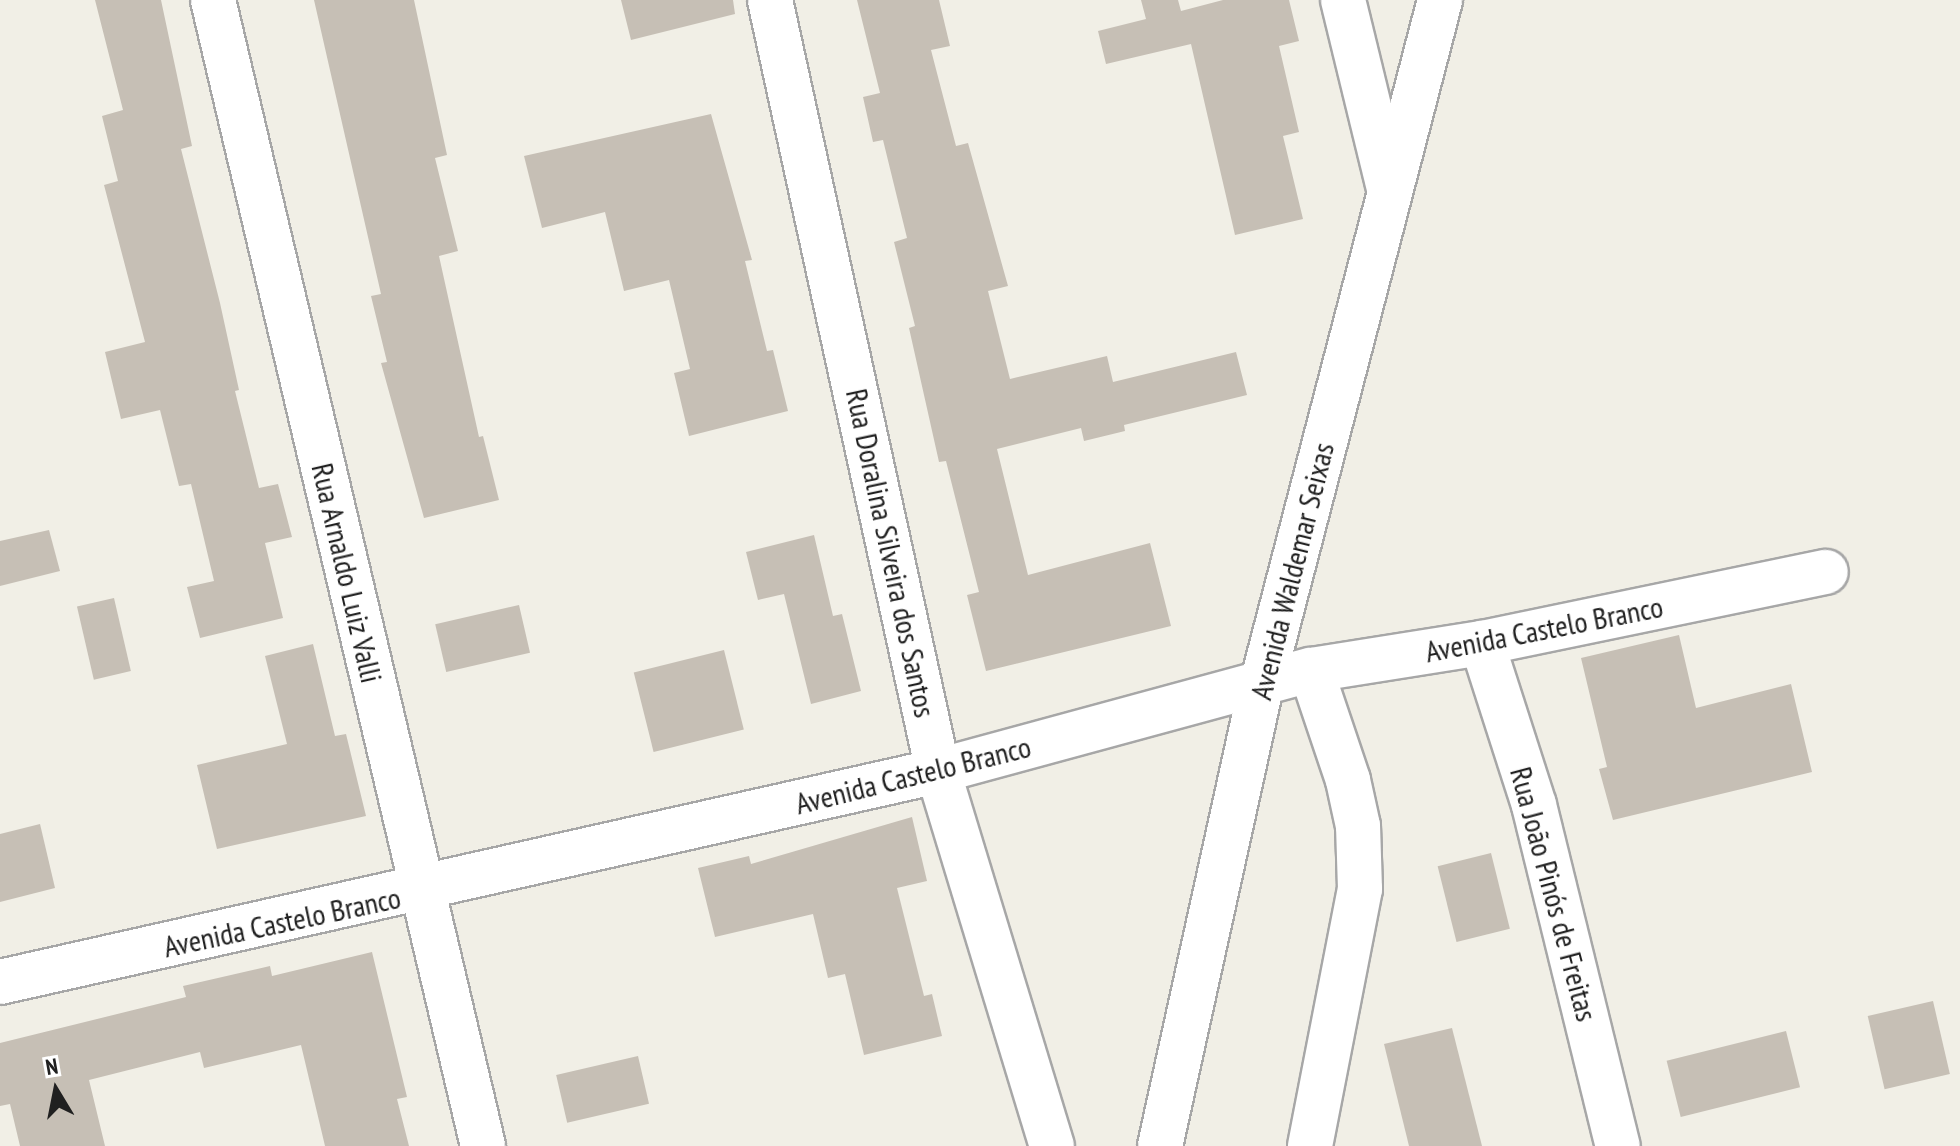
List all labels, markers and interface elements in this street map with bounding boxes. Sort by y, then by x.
street label: Rua Doralina Silveira dos Santos [839,386,943,720]
street label: Avenida Waldemar Seixas [1243,438,1341,704]
street label: Rua Arnaldo Luiz Valli [304,459,390,687]
street label: Avenida Castelo Branco [1422,588,1666,670]
street label: Avenida Castelo Branco [792,728,1034,822]
street label: Rua João Pinós de Freitas [1503,763,1605,1025]
street label: Avenida Castelo Branco [160,879,404,965]
north arrow [16,1050,96,1130]
text: N [44,1052,60,1081]

